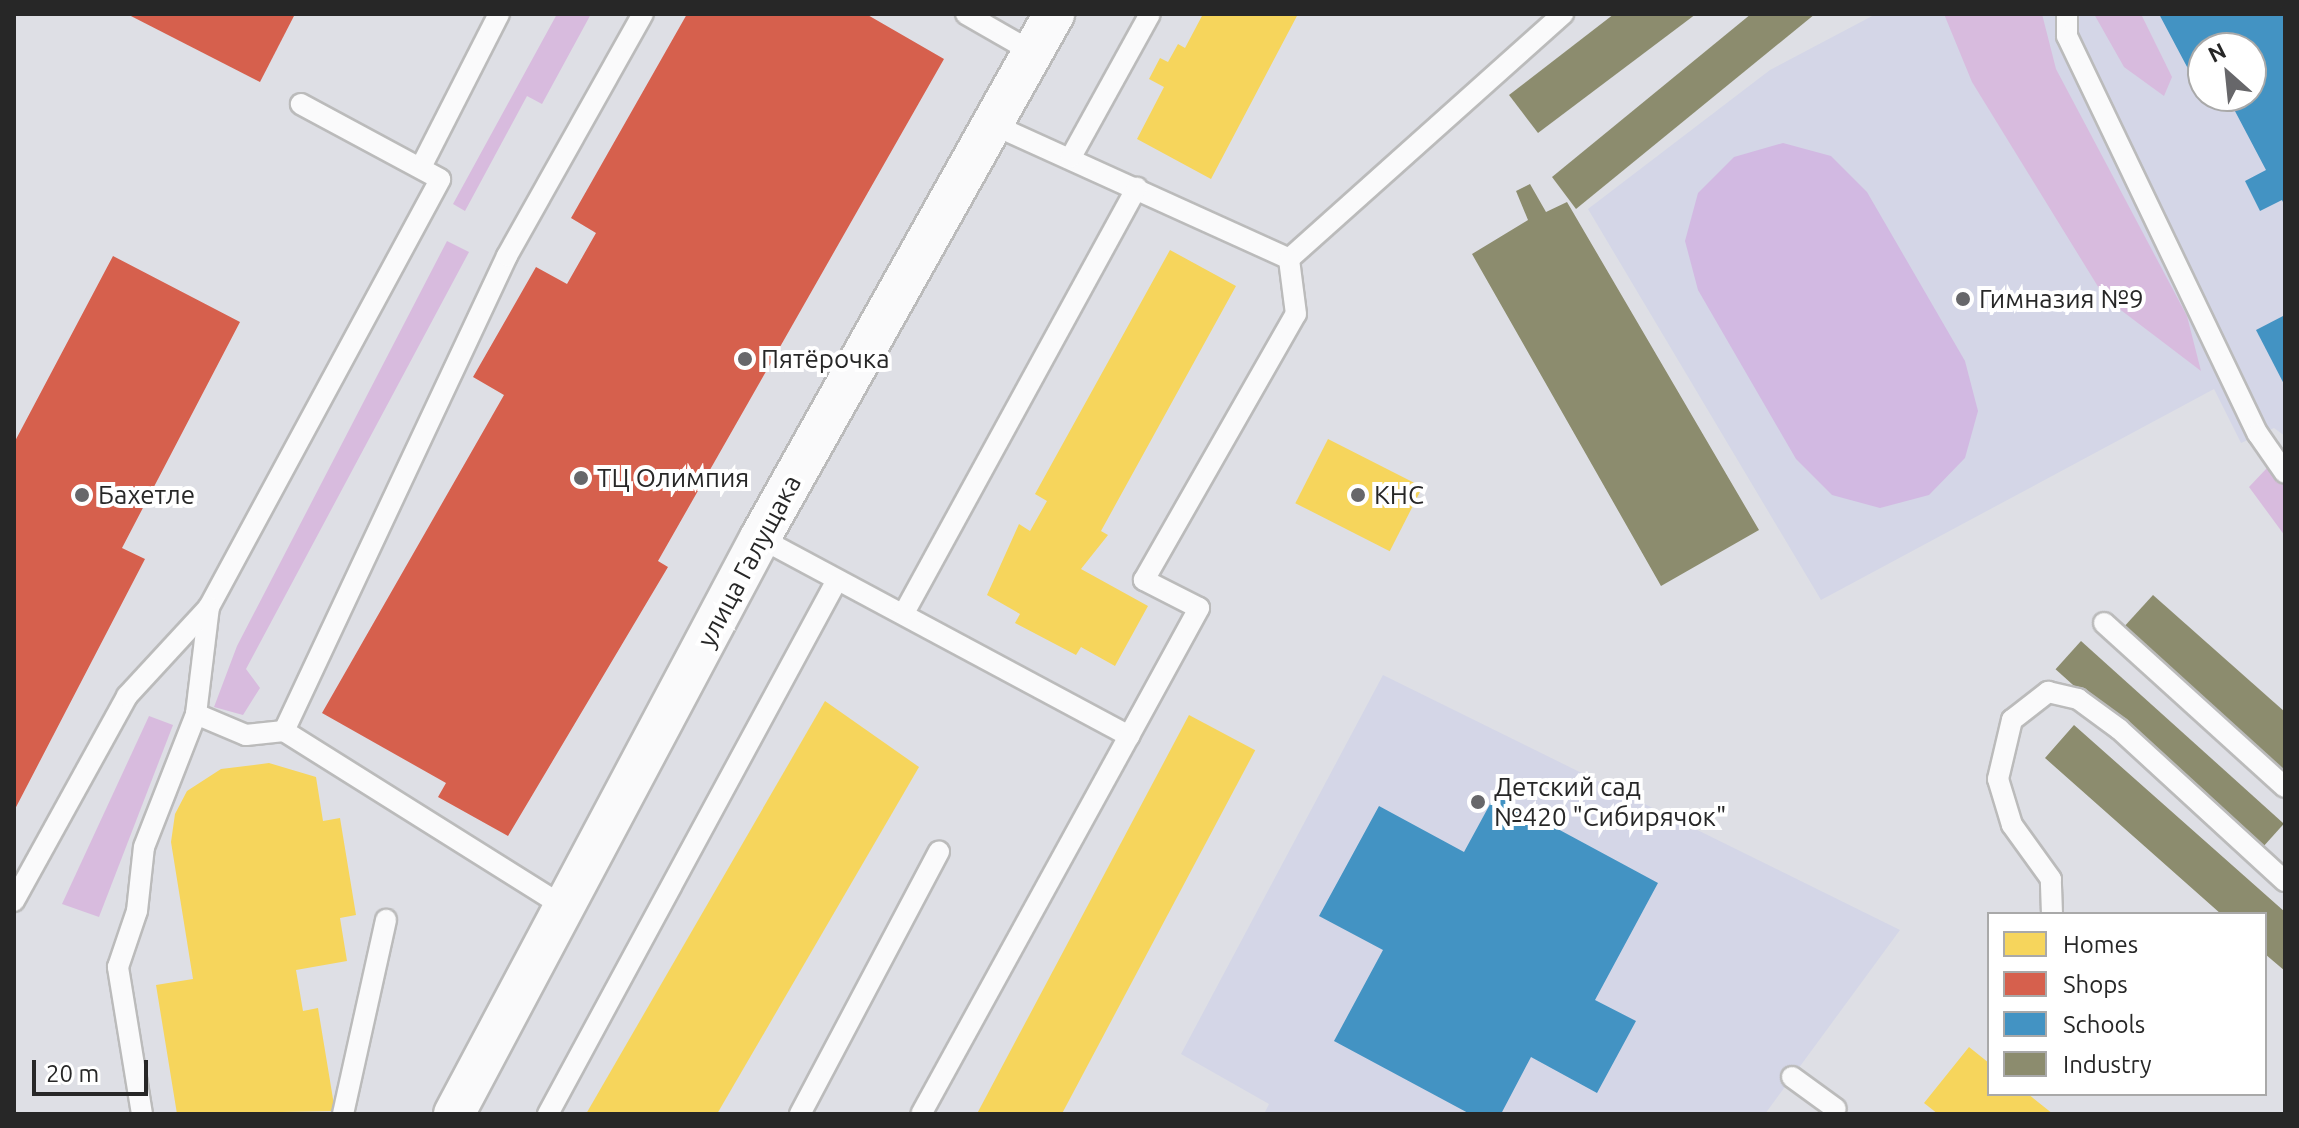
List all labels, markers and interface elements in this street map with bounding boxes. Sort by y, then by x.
north arrow [2187,32,2267,112]
text: N [2204,37,2230,67]
place label: Гимназия №9 [1979,283,2144,315]
marker: Гимназия №9 [1954,290,1972,308]
place label: Пятёрочка [761,343,890,375]
marker: Пятёрочка [736,350,754,368]
place label: ТЦ Олимпия [597,462,749,494]
marker: ТЦ Олимпия [572,469,590,487]
street label: улица Галущака [691,470,807,652]
place label: Бахетле [98,479,195,511]
place label: КНС [1374,479,1424,511]
marker: Бахетле [73,486,91,504]
marker: КНС [1349,486,1367,504]
place label: Детский сад №420 "Сибирячок" [1494,771,1726,832]
marker: Детский сад №420 "Сибирячок" [1469,793,1487,811]
legend [1987,912,2267,1096]
text: Homes [2063,931,2138,958]
text: Shops [2063,971,2128,998]
text: Schools [2063,1011,2145,1038]
scale bar [36,1044,152,1094]
text: Industry [2063,1051,2152,1078]
text: 20 m [46,1060,99,1087]

